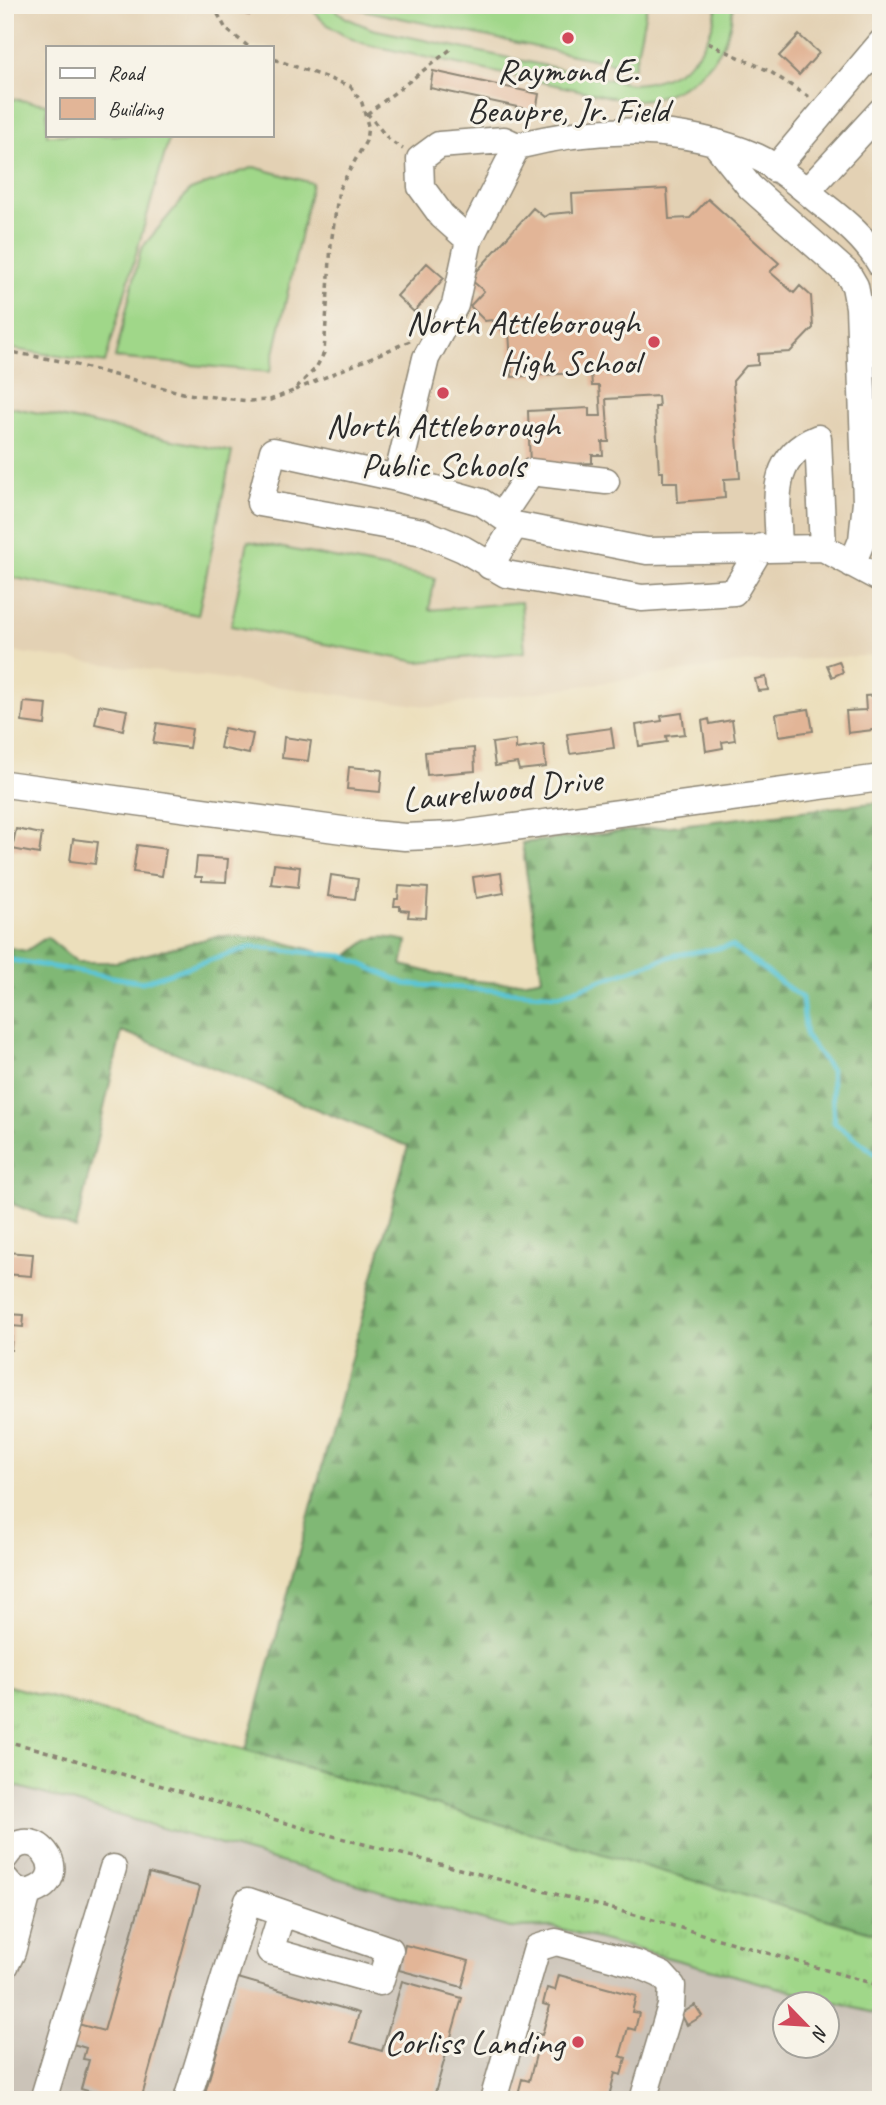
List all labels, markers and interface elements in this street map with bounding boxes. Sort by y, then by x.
marker: Raymond E. Beaupre, Jr. Field [560,30,576,46]
legend [46,46,273,136]
place label: Raymond E. Beaupre, Jr. Field [467,48,674,133]
text: Road [108,60,147,86]
text: Building [108,96,165,122]
place label: North Attleborough High School [406,300,646,385]
marker: North Attleborough High School [646,334,662,350]
marker: North Attleborough Public Schools [435,385,451,401]
place label: North Attleborough Public Schools [326,403,562,488]
street label: Laurelwood Drive [400,756,607,822]
north arrow [770,1990,840,2060]
place label: Corliss Landing [384,2020,567,2065]
text: N [806,2021,834,2045]
marker: Corliss Landing [570,2034,586,2050]

